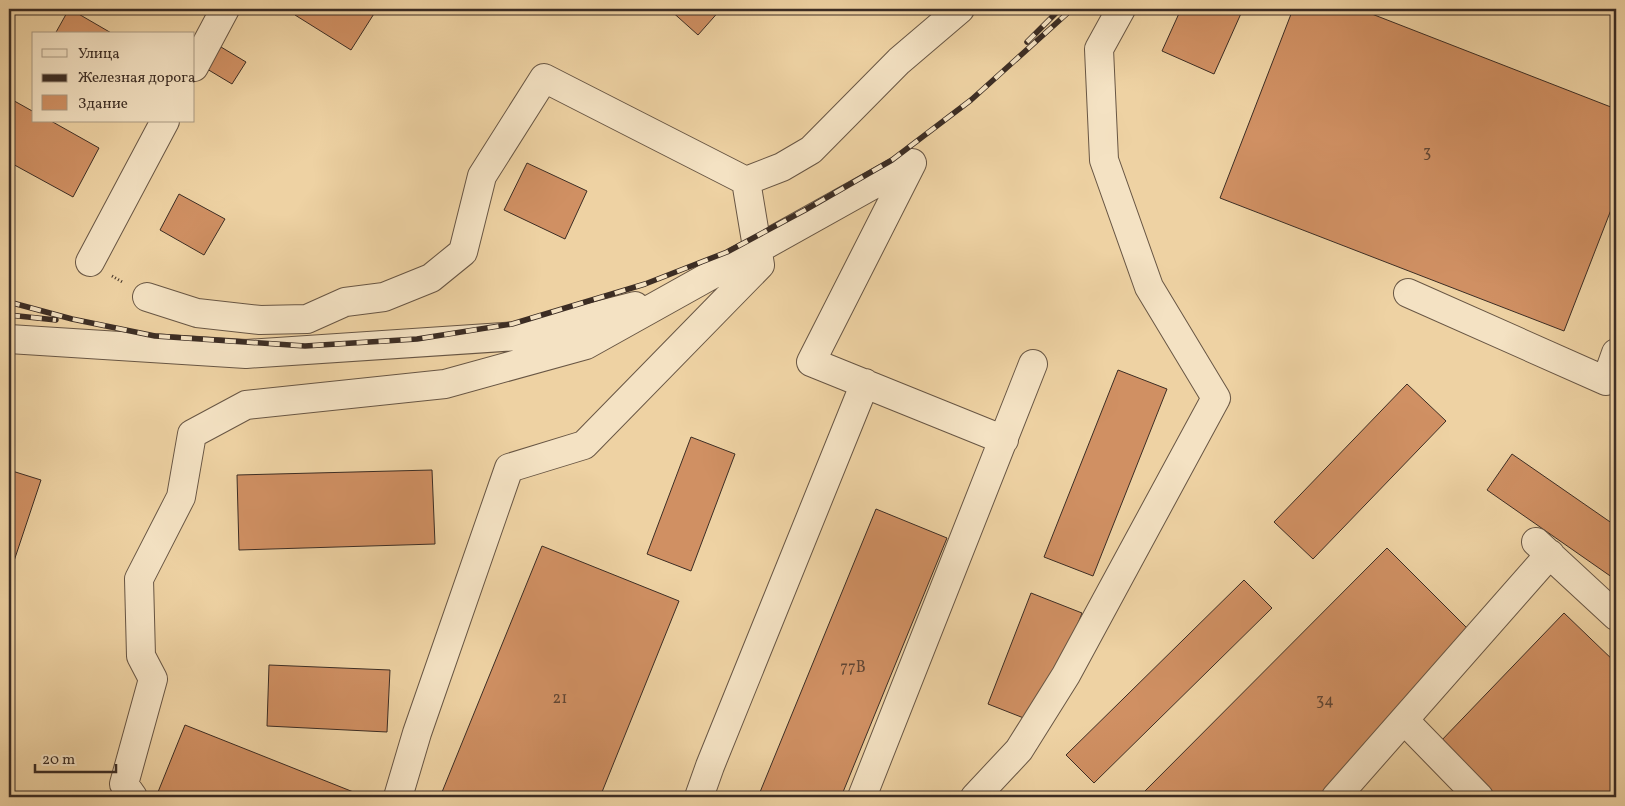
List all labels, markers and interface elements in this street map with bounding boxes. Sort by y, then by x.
legend [32,32,195,122]
text: Улица [78,44,120,65]
text: Железная дорога [78,68,195,89]
text: Здание [78,94,128,115]
house number: 3 [1423,142,1431,164]
house number: 77В [840,657,866,679]
house number: 21 [553,688,567,710]
house number: 34 [1316,690,1334,712]
scale bar [35,741,116,773]
text: 20 m [42,750,75,771]

